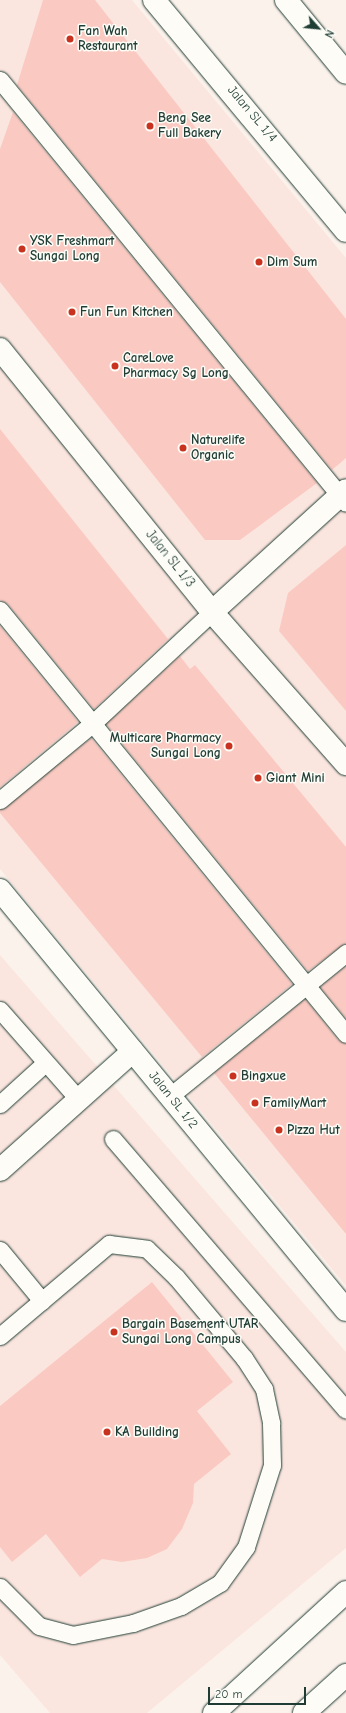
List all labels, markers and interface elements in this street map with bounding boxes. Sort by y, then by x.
north arrow [298,8,338,48]
place label: Fan Wah Restaurant [78,24,138,55]
text: N [322,28,337,40]
marker: Fan Wah Restaurant [65,34,75,44]
street label: Jalan SL 1/4 [224,83,280,145]
place label: Beng See Full Bakery [158,111,221,142]
marker: Beng See Full Bakery [145,121,155,131]
place label: YSK Freshmart Sungai Long [30,234,114,265]
marker: YSK Freshmart Sungai Long [17,244,27,254]
place label: Dim Sum [267,254,317,270]
marker: Dim Sum [254,257,264,267]
place label: Fun Fun Kitchen [80,304,173,320]
marker: Fun Fun Kitchen [67,307,77,317]
place label: CareLove Pharmacy Sg Long [123,351,229,382]
marker: CareLove Pharmacy Sg Long [110,361,120,371]
place label: Naturelife Organic [191,433,245,464]
marker: Naturelife Organic [178,443,188,453]
street label: Jalan SL 1/3 [142,527,198,591]
place label: Multicare Pharmacy Sungai Long [110,731,221,762]
marker: Multicare Pharmacy Sungai Long [224,741,234,751]
place label: Giant Mini [266,770,325,786]
marker: Giant Mini [253,773,263,783]
street label: Jalan SL 1/2 [145,1068,201,1132]
place label: Bingxue [241,1068,286,1084]
marker: Bingxue [228,1071,238,1081]
place label: FamilyMart [263,1095,326,1111]
marker: FamilyMart [250,1098,260,1108]
place label: Pizza Hut [287,1122,340,1138]
marker: Pizza Hut [274,1125,284,1135]
place label: Bargain Basement UTAR Sungai Long Campus [122,1317,258,1348]
marker: Bargain Basement UTAR Sungai Long Campus [109,1327,119,1337]
place label: KA Building [115,1424,179,1440]
marker: KA Building [102,1427,112,1437]
scale bar [210,1679,308,1705]
text: 20 m [215,1687,243,1701]

